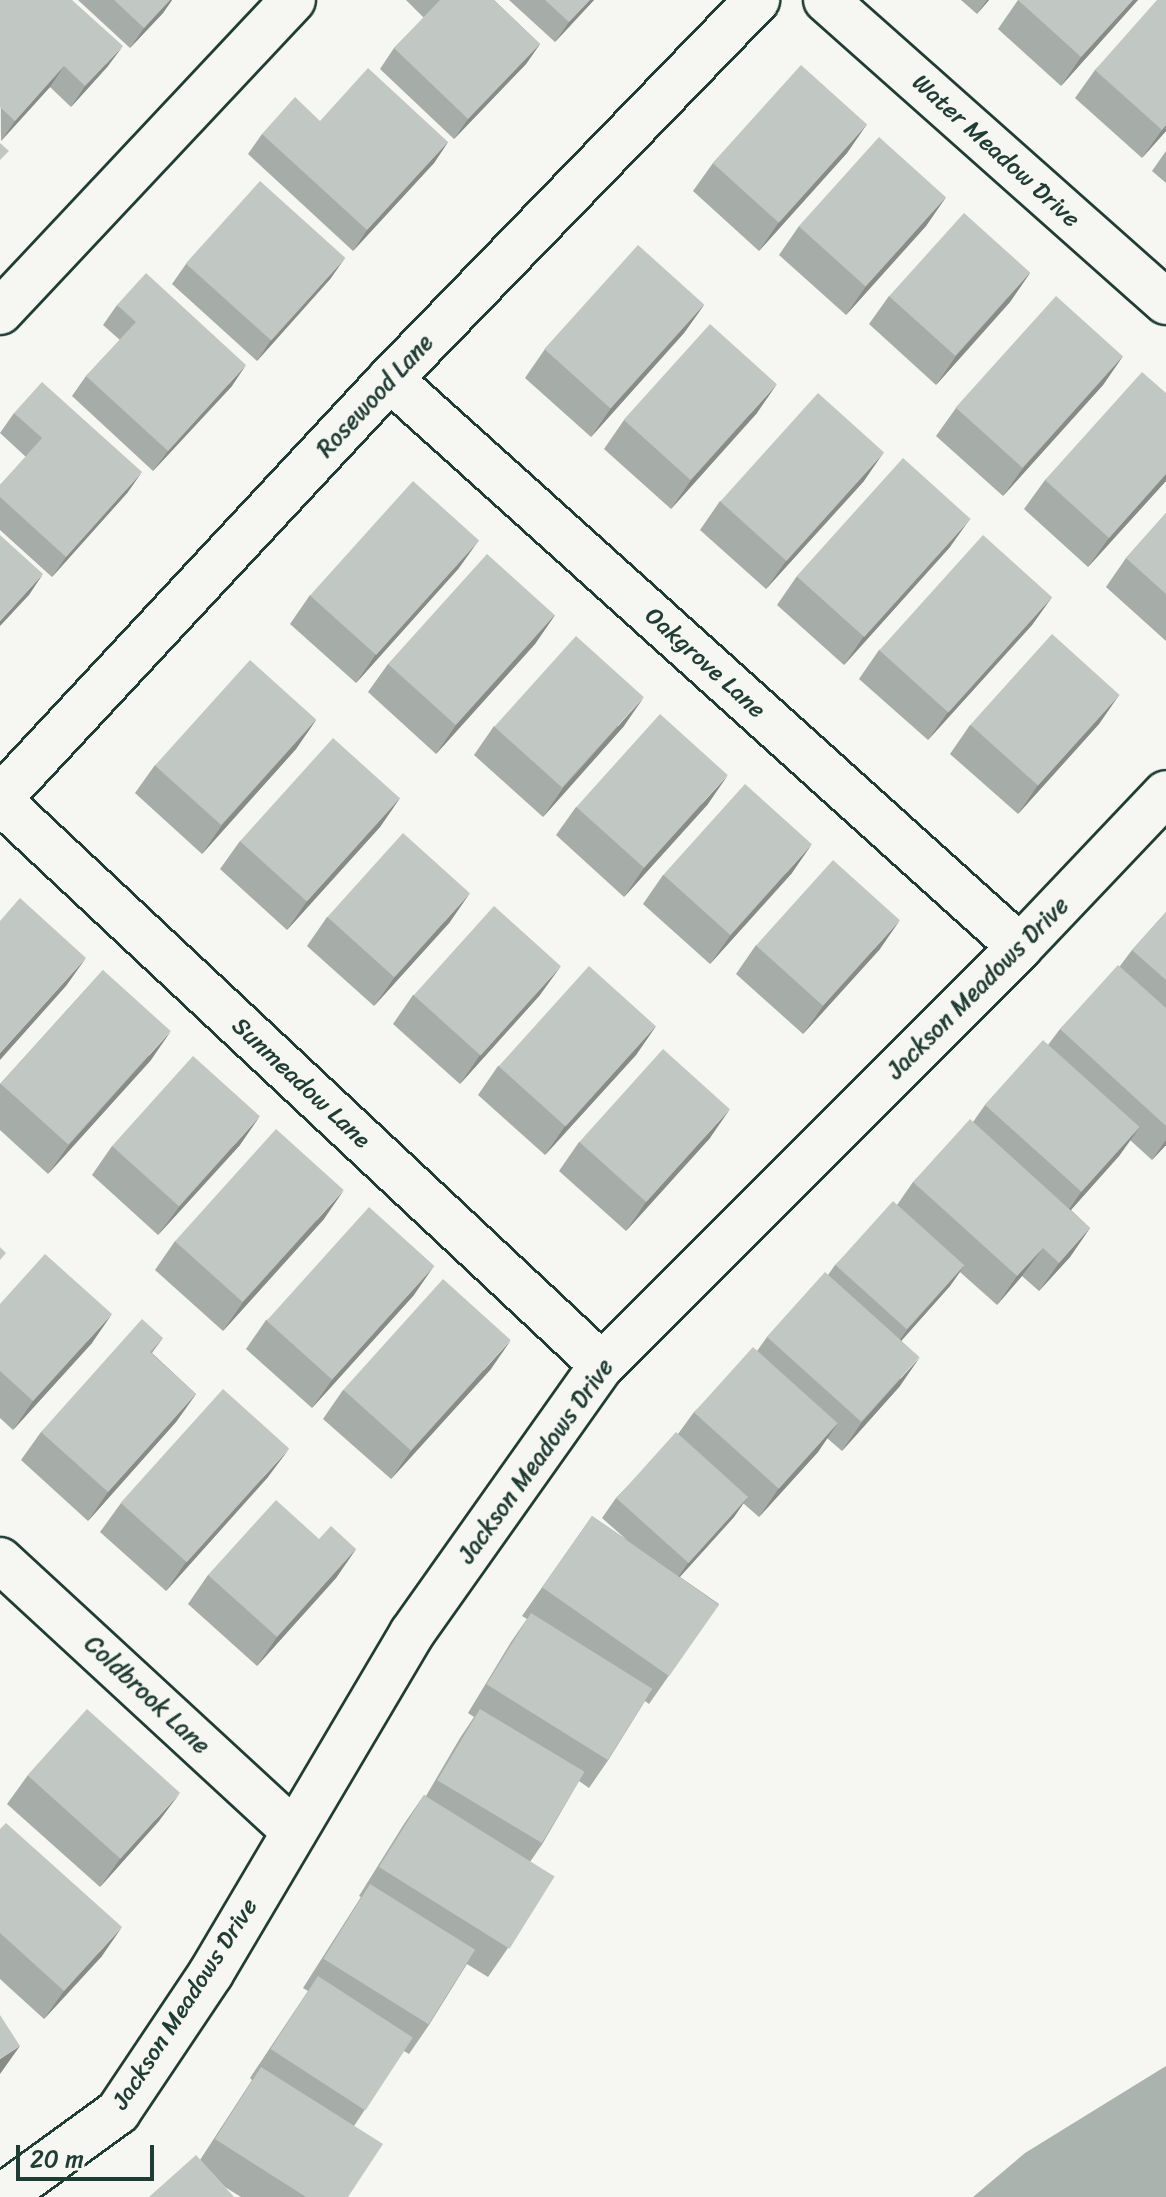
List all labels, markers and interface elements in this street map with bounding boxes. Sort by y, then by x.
street label: Water Meadow Drive [906,68,1086,234]
street label: Rosewood Lane [311,328,439,464]
street label: Oakgrove Lane [639,601,771,725]
street label: Jackson Meadows Drive [881,891,1075,1085]
street label: Sunmeadow Lane [225,1011,377,1155]
street label: Jackson Meadows Drive [452,1354,620,1568]
street label: Coldbrook Lane [78,1630,216,1760]
street label: Jackson Meadows Drive [106,1894,264,2114]
scale bar [20,2129,158,2179]
text: 20 m [30,2138,84,2180]

